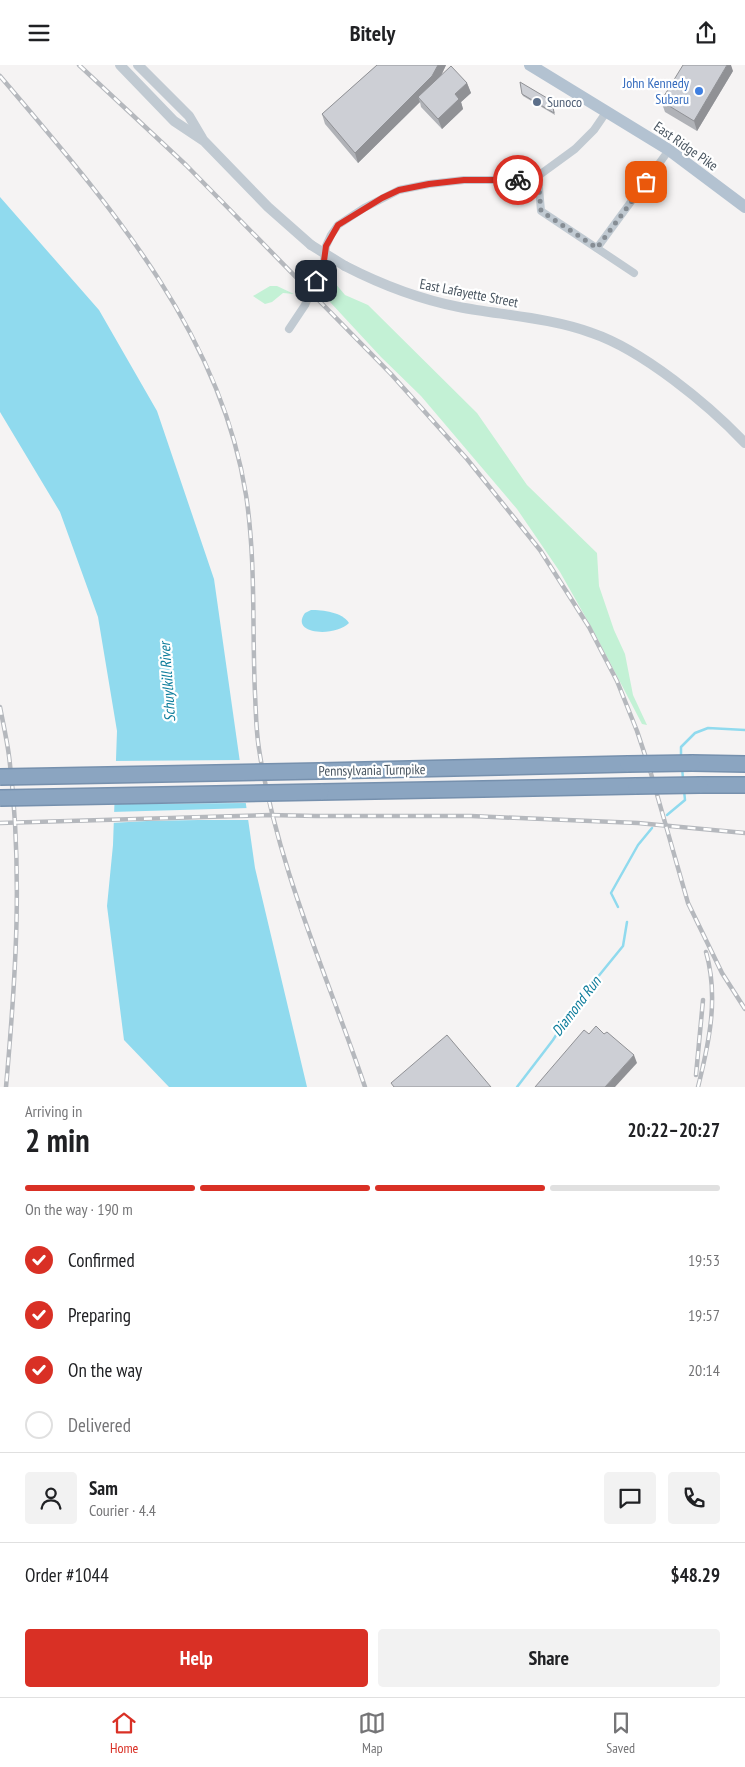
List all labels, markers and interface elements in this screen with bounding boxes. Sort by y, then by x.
icon: menu [25,19,53,47]
text: Bitely [350,19,395,47]
icon: share [692,19,720,47]
place label: John Kennedy Subaru [622,74,690,108]
marker: John Kennedy Subaru [693,85,705,97]
place label: Sunoco [547,93,582,111]
marker: Sunoco [531,96,543,108]
street label: East Ridge Pike [650,117,722,175]
courier [493,155,543,205]
pin [625,161,667,203]
icon: bike [504,166,532,194]
icon: bag [632,168,660,196]
pin [295,260,337,302]
icon: home [302,267,330,295]
street label: East Lafayette Street [418,275,520,311]
water label: Schuylkill River [155,640,179,722]
street label: Pennsylvania Turnpike [318,760,426,780]
water label: Diamond Run [547,971,605,1040]
text: Arriving in [25,1101,82,1121]
text: 20:22–20:27 [627,1118,720,1142]
text: 2 min [25,1119,90,1161]
text: On the way · 190 m [25,1199,133,1219]
icon: check [25,1246,53,1274]
text: Confirmed [68,1248,135,1272]
text: 19:53 [688,1250,720,1270]
icon: check [25,1301,53,1329]
text: Preparing [68,1303,131,1327]
text: 19:57 [688,1305,720,1325]
icon: check [25,1356,53,1384]
text: On the way [68,1358,142,1382]
text: 20:14 [688,1360,720,1380]
text: Delivered [68,1413,131,1437]
button: person [25,1472,77,1524]
button: chat [604,1472,656,1524]
button: phone [668,1472,720,1524]
text: Sam [89,1476,118,1500]
text: Courier · 4.4 [89,1500,156,1520]
text: Order #1044 [25,1563,109,1587]
text: $48.29 [671,1563,720,1587]
button: Help [25,1629,368,1687]
button: Share [378,1629,720,1687]
tab: Home [110,1709,138,1757]
tab: Map [358,1709,386,1757]
tab: Saved [606,1709,635,1757]

